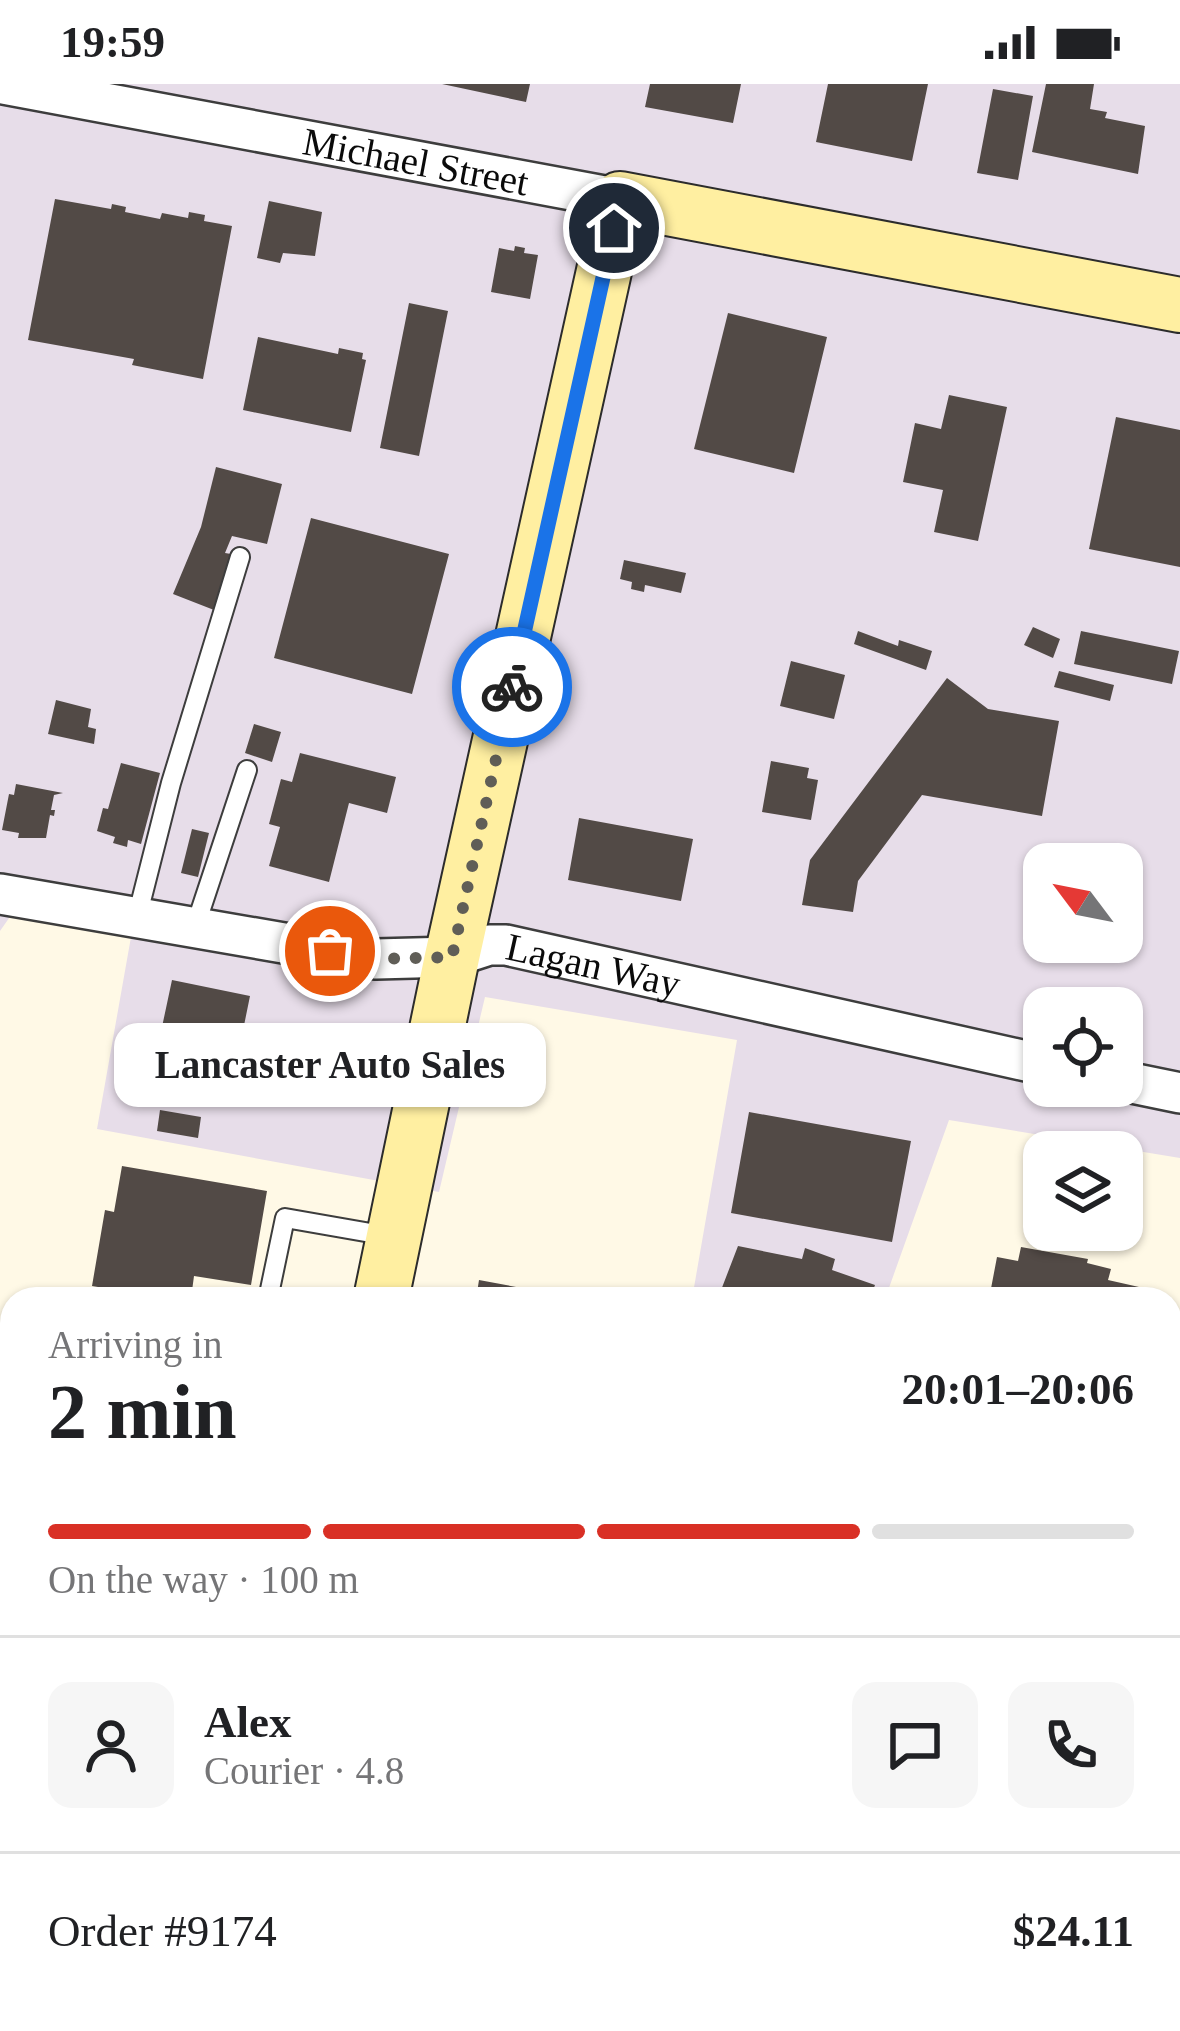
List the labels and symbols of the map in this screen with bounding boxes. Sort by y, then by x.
street label: Michael Street [300,119,532,204]
pin [563,177,665,279]
courier [452,627,572,747]
north arrow [1023,843,1143,963]
pin [279,900,381,1002]
street label: Lagan Way [502,925,685,1006]
callout: Lancaster Auto Sales [114,1023,546,1107]

